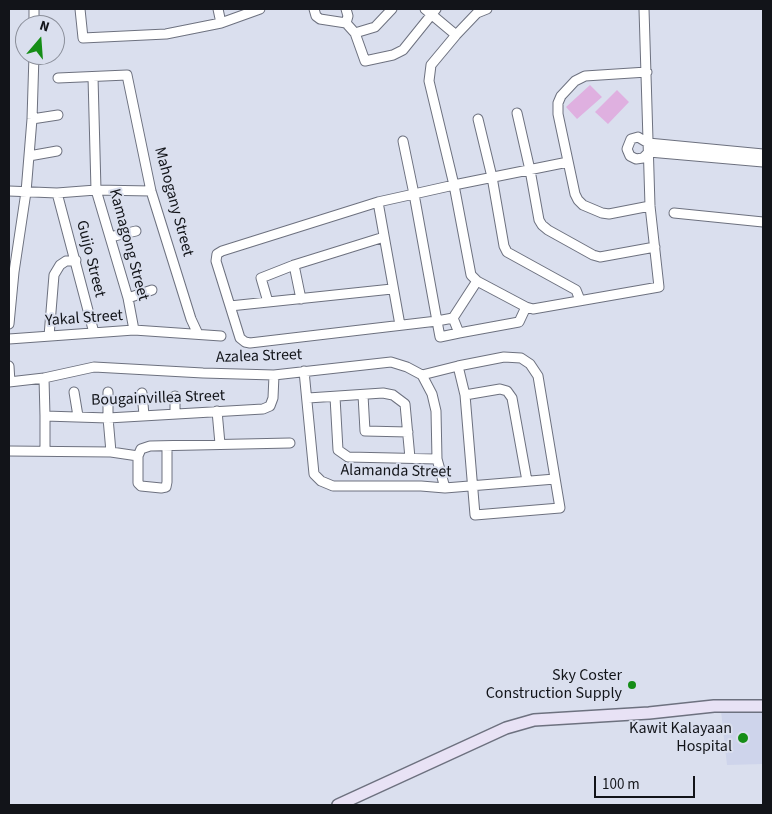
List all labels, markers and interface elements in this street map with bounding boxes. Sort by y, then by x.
north arrow [15,15,65,65]
text: N [37,16,52,38]
street label: Mahogany Street [149,145,197,259]
street label: Kamagong Street [104,187,152,303]
street label: Guijo Street [71,219,109,299]
street label: Yakal Street [45,307,123,331]
street label: Azalea Street [216,346,302,368]
street label: Bougainvillea Street [91,387,225,411]
street label: Alamanda Street [340,461,452,483]
place label: Sky Coster Construction Supply [486,666,622,704]
marker: Sky Coster Construction Supply [626,679,638,691]
place label: Kawit Kalayaan Hospital [629,719,732,757]
marker: Kawit Kalayaan Hospital [736,731,750,745]
scale bar [597,766,698,798]
text: 100 m [602,774,640,795]

